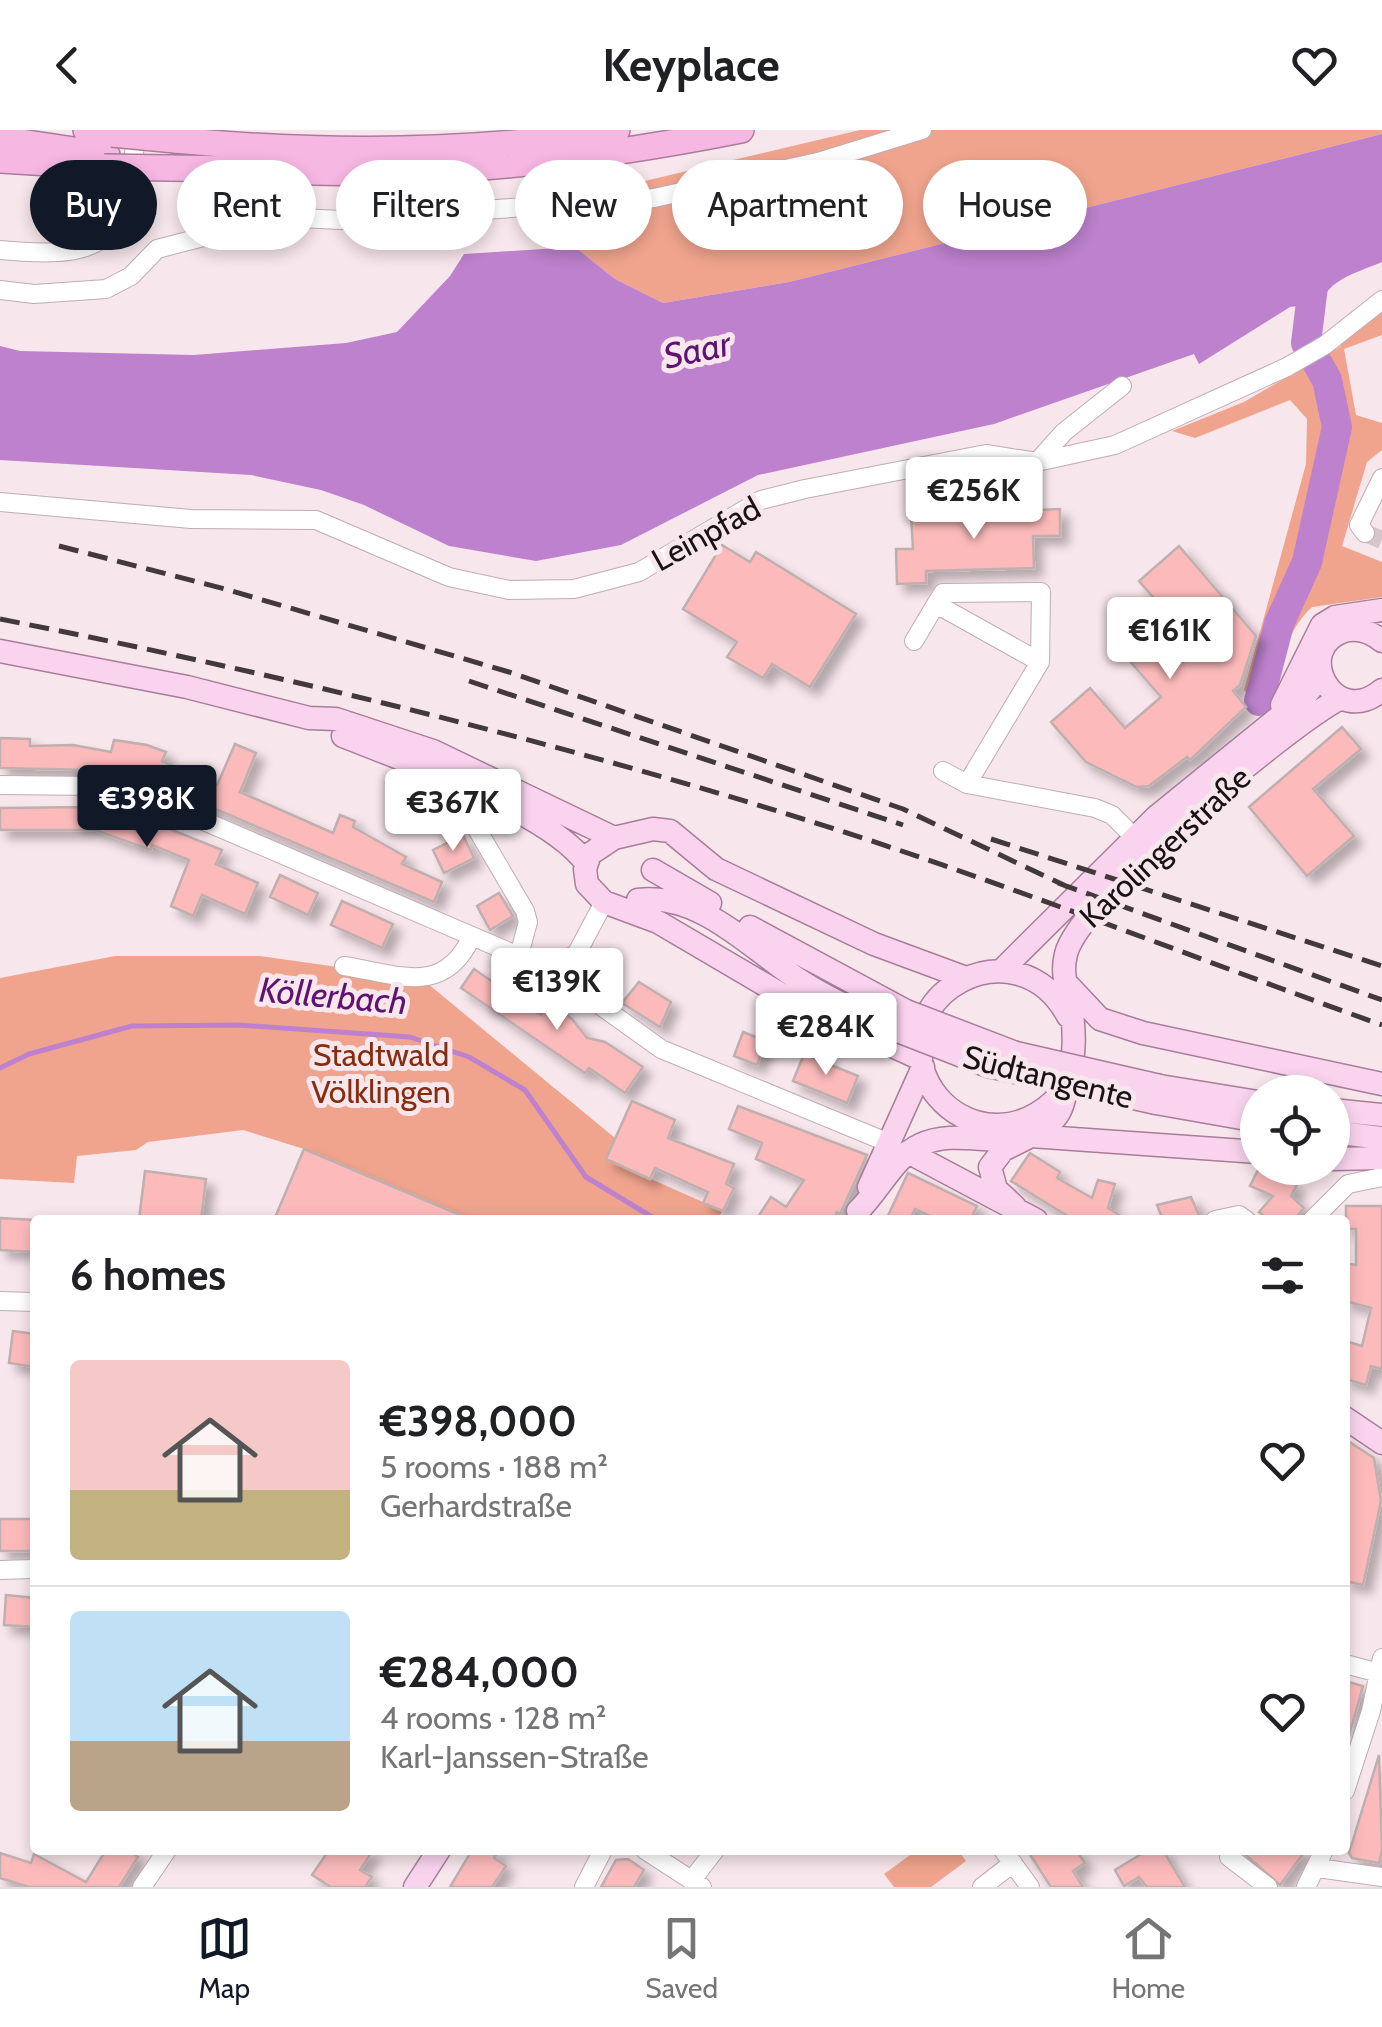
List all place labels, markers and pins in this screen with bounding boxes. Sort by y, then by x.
pin: €256K [904,457,1044,542]
pin: €161K [1100,597,1240,682]
pin: €398K [77,765,217,850]
pin: €367K [383,769,523,854]
pin: €139K [487,948,627,1033]
pin: €284K [756,993,896,1078]

